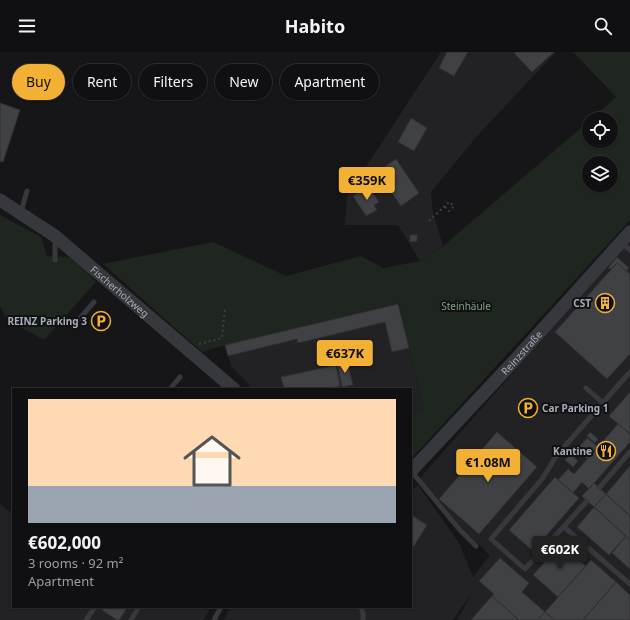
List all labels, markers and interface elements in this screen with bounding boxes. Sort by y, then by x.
text: Habito [285,14,345,38]
icon: menu [16,15,38,37]
icon: search [592,15,614,37]
chip: Buy [12,64,65,100]
chip: Rent [73,64,131,100]
chip: Filters [139,64,207,100]
chip: New [215,64,272,100]
chip: Apartment [280,64,379,100]
map controls [582,112,618,192]
button: locate [582,112,618,148]
button: layers [582,156,618,192]
pin: €359K [339,167,395,201]
text: €359K [348,171,386,189]
street label: Fischerholzweg [88,262,152,320]
building icon: CST [594,292,616,314]
place label: CST [573,296,591,310]
park label: Steinhäule [441,299,491,313]
parking icon: REINZ Parking 3 [90,310,112,332]
place label: REINZ Parking 3 [7,314,87,328]
street label: Reinzstraße [498,327,546,378]
pin: €637K [317,340,373,374]
text: €637K [326,344,364,362]
parking icon: Car Parking 1 [517,397,539,419]
place label: Car Parking 1 [542,401,608,415]
icon: home [176,425,248,497]
restaurant icon: Kantine [595,440,617,462]
place label: Kantine [553,444,592,458]
pin: €1.08M [455,449,521,483]
text: €1.08M [465,453,511,471]
text: €602,000 [28,531,101,554]
pin: €602K [532,536,588,570]
text: €602K [541,540,579,558]
text: 3 rooms · 92 m² [28,554,123,572]
text: Apartment [28,572,94,590]

